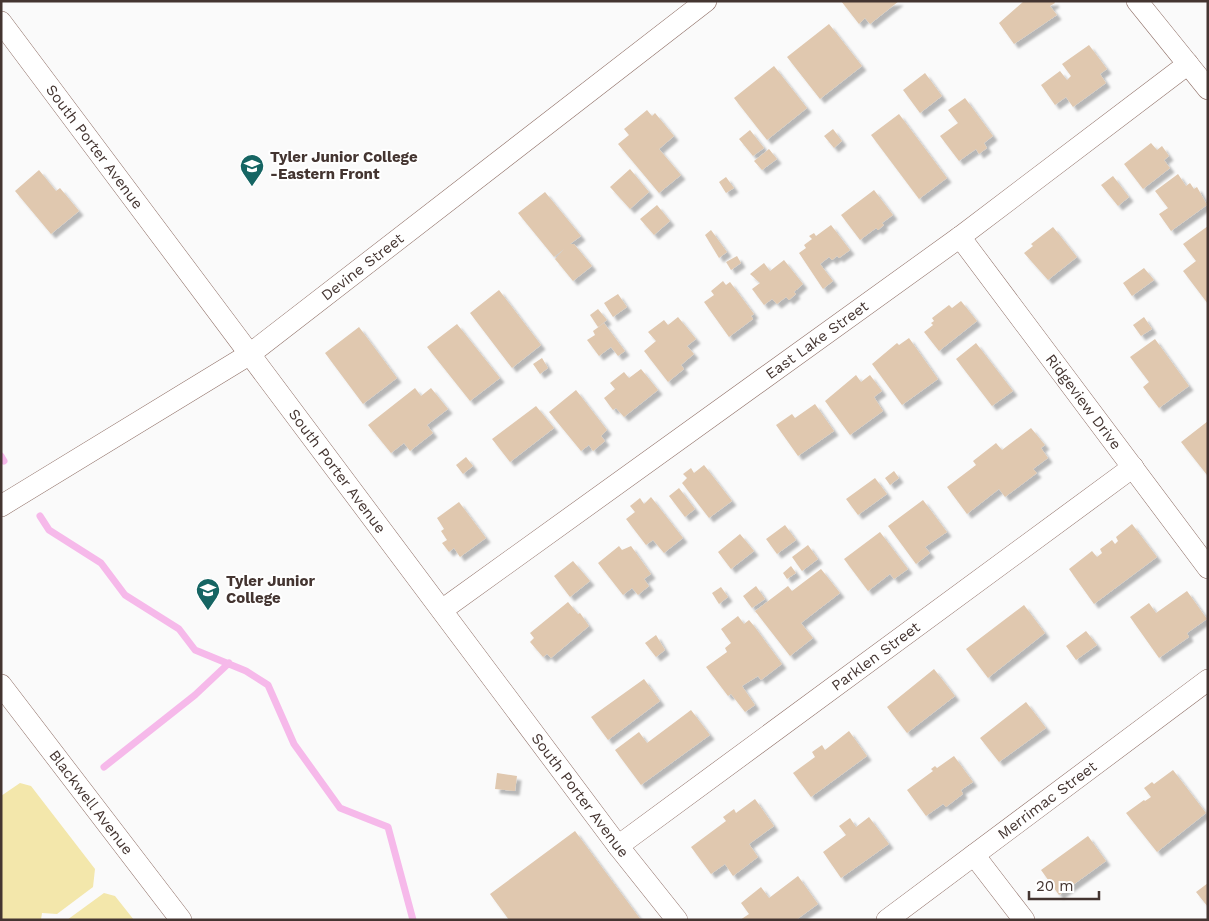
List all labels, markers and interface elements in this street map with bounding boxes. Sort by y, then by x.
street label: South Porter Avenue [42,81,147,213]
place label: Tyler Junior College -Eastern Front [270,148,418,183]
school or university icon: Tyler Junior College -Eastern Front [239,153,265,187]
street label: Devine Street [318,229,408,304]
street label: East Lake Street [762,297,872,383]
street label: Ridgeview Drive [1042,351,1125,453]
street label: South Porter Avenue [285,405,390,537]
place label: Tyler Junior College [226,572,315,607]
school or university icon: Tyler Junior College [195,577,221,611]
street label: Parklen Street [828,617,924,695]
street label: South Porter Avenue [528,730,632,861]
street label: Blackwell Avenue [45,747,137,858]
street label: Merrimac Street [994,757,1101,843]
scale bar [1029,868,1099,900]
text: 20 m [1036,877,1074,895]

